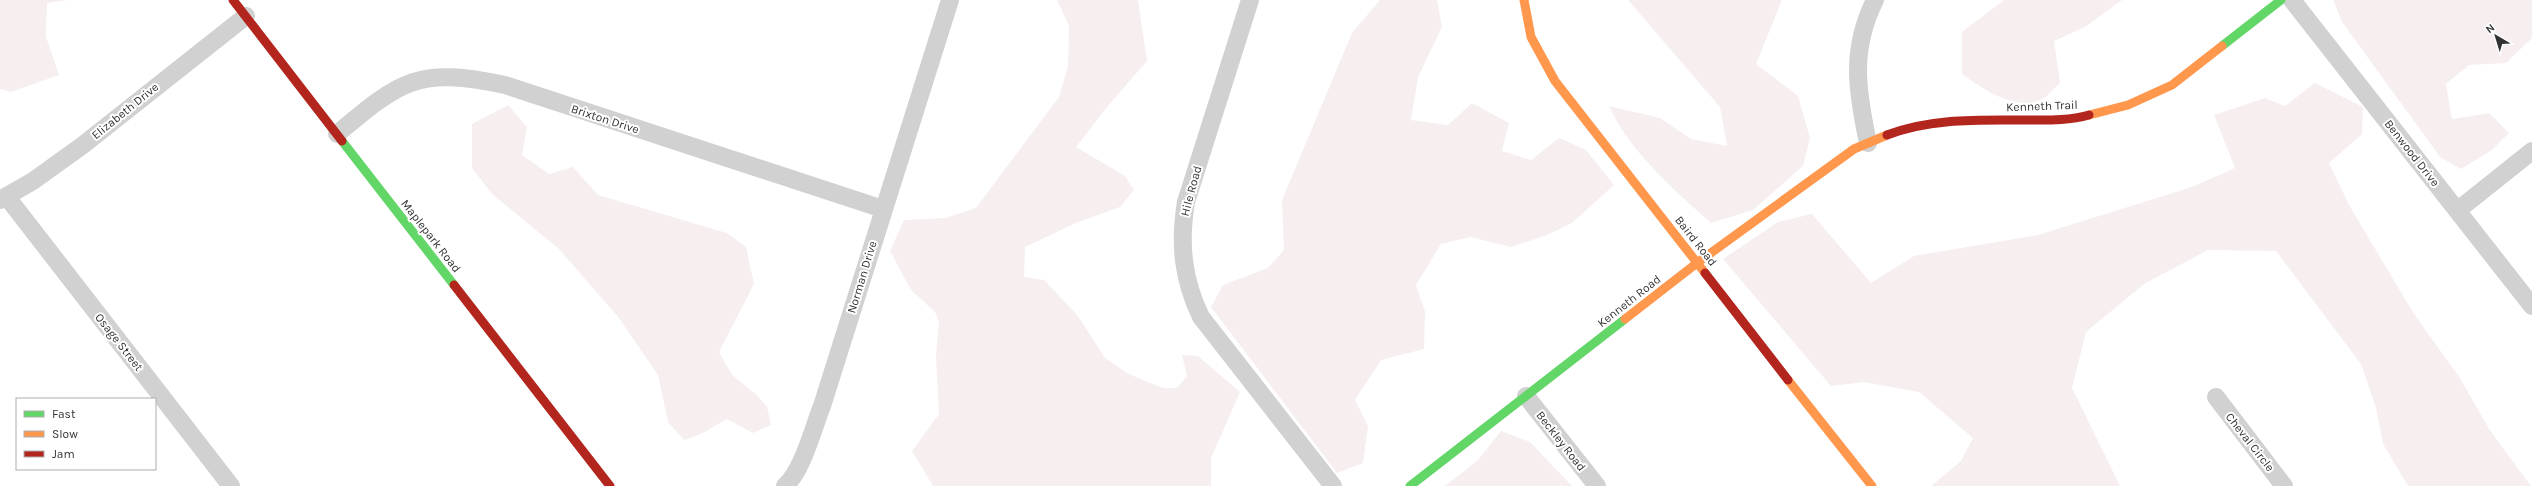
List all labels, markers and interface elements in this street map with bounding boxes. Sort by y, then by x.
north arrow [2476,16,2516,56]
text: N [2483,21,2497,36]
street label: Elizabeth Drive [89,80,161,142]
street label: Kenneth Trail [2006,98,2078,114]
street label: Brixton Drive [569,101,641,137]
street label: Benwood Drive [2382,117,2442,189]
street label: Hile Road [1178,164,1204,218]
street label: Maplepark Road [398,197,464,275]
street label: Baird Road [1672,213,1720,269]
street label: Norman Drive [844,239,880,315]
street label: Kenneth Road [1595,272,1663,330]
street label: Osage Street [92,310,146,374]
legend [16,398,156,470]
text: Fast [52,407,76,421]
street label: Beckley Road [1533,408,1589,474]
street label: Cheval Circle [2223,410,2277,474]
text: Slow [52,427,78,441]
text: Jam [52,447,75,461]

